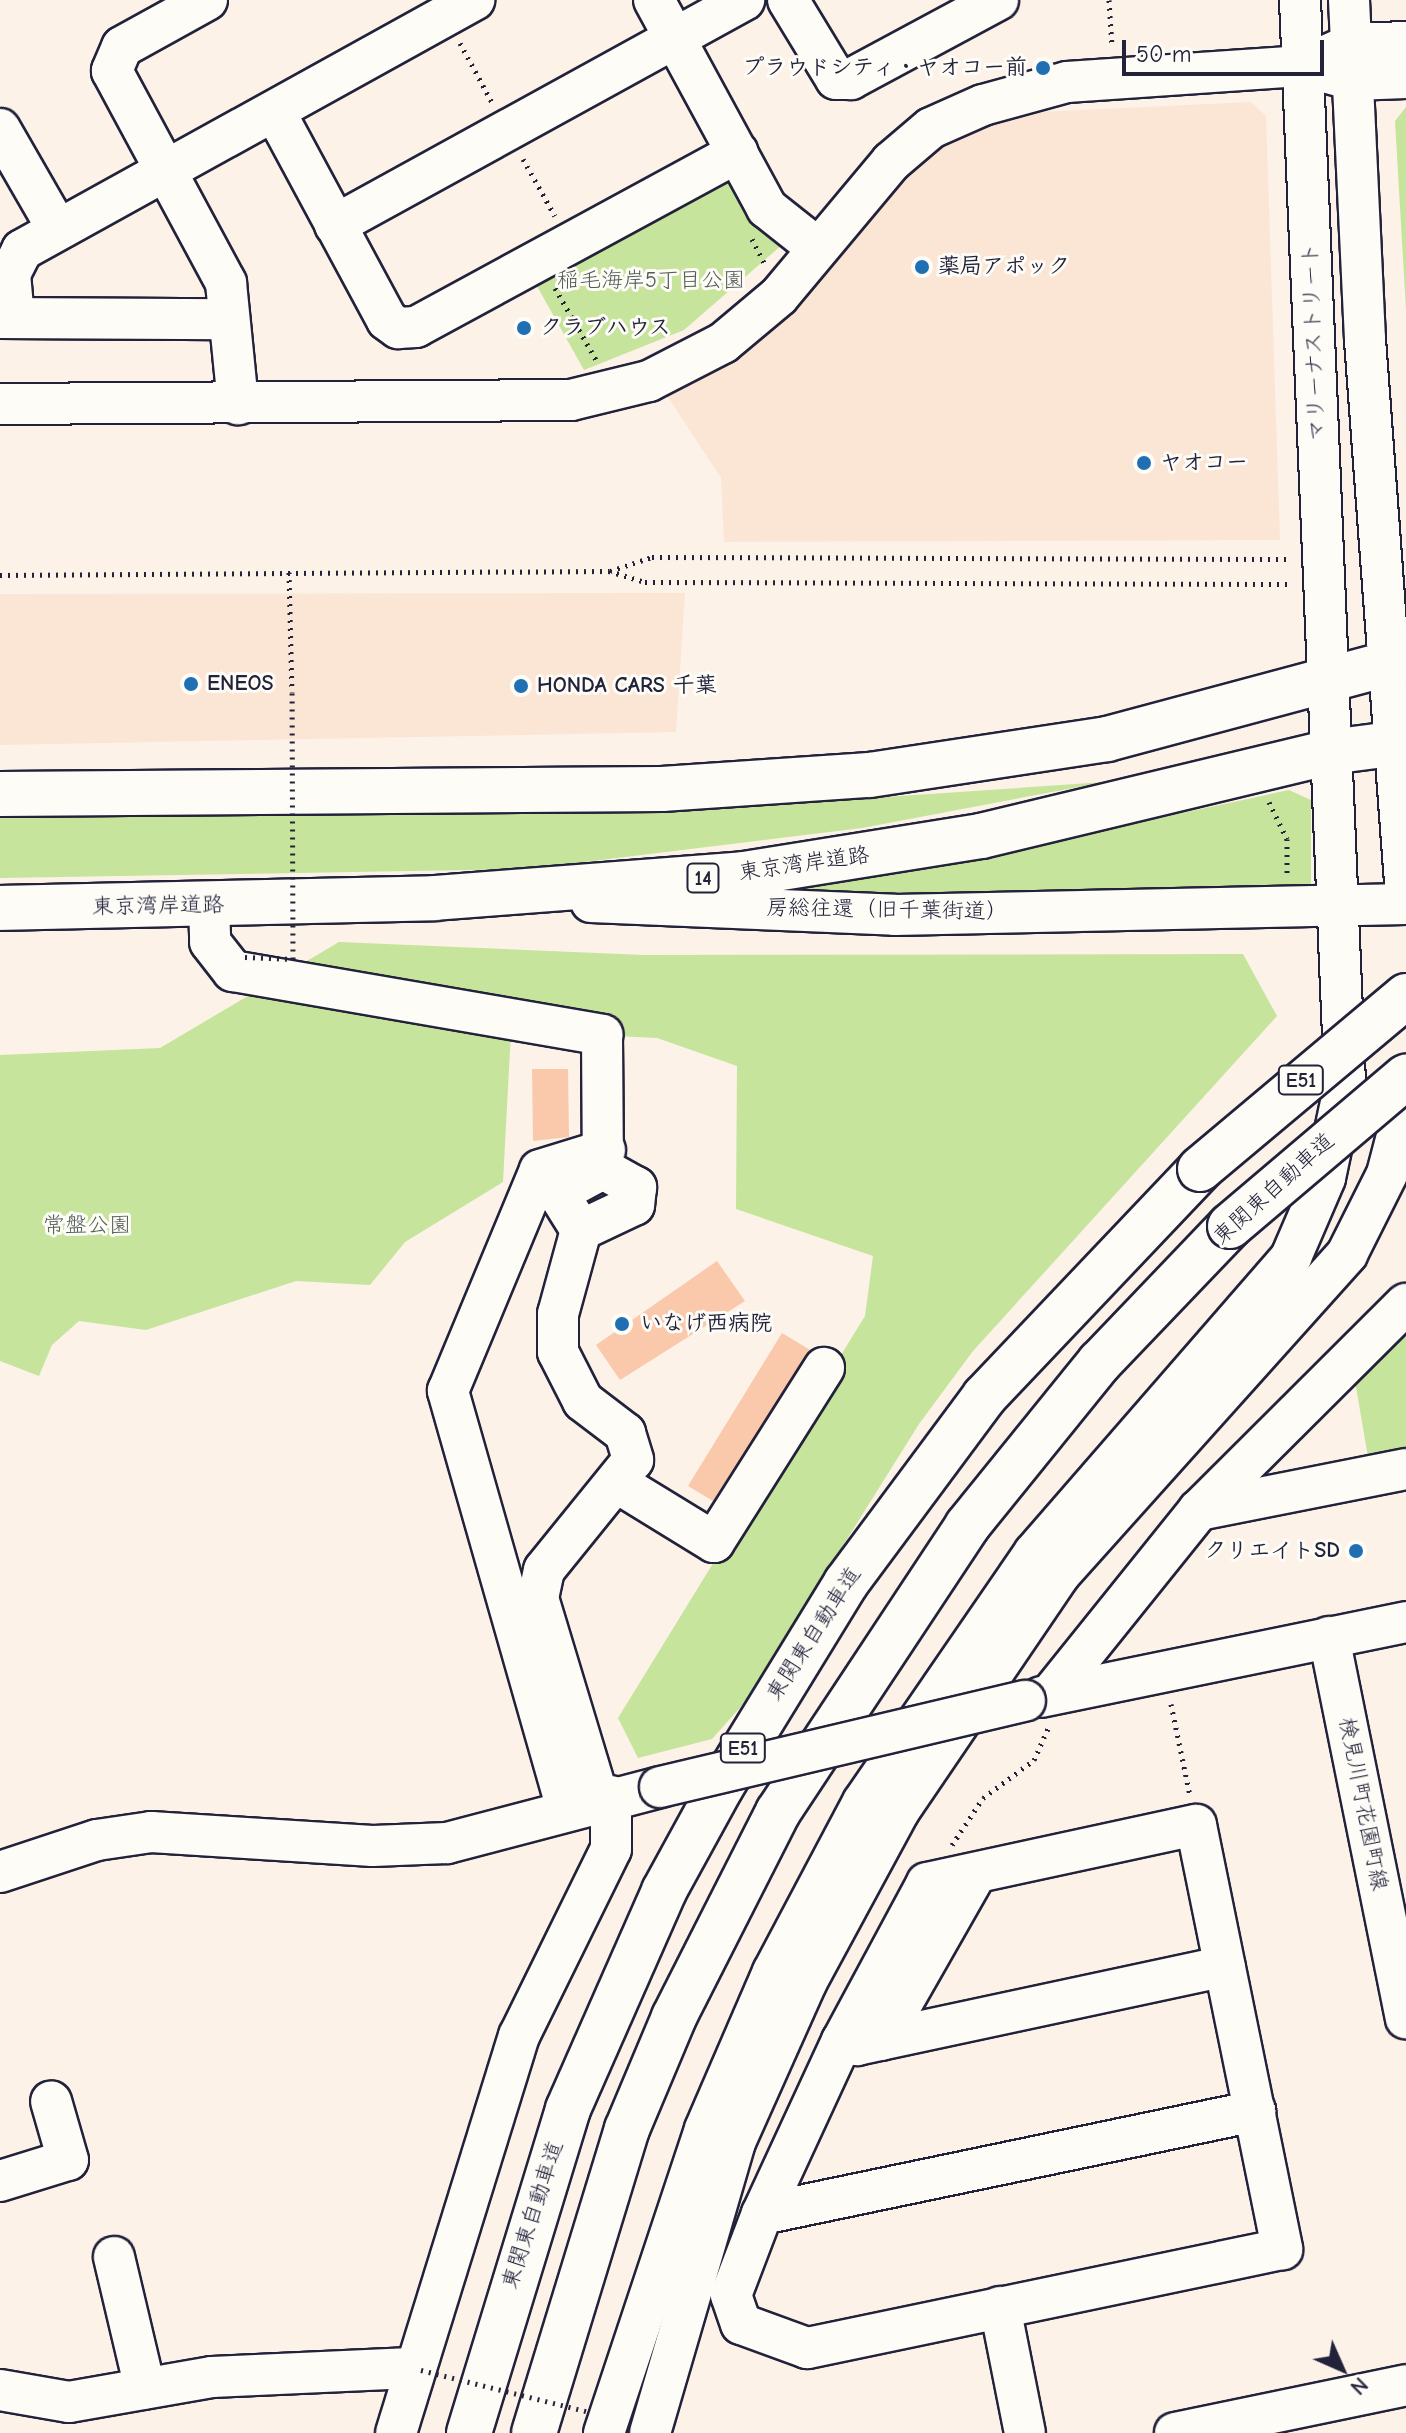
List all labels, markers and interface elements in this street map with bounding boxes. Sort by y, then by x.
scale bar [1126,24,1328,74]
text: 50 m [1136,40,1192,68]
place label: プラウドシティ・ヤオコー前 [741,55,1027,81]
marker: プラウドシティ・ヤオコー前 [1034,59,1052,77]
street label: マリーナストリート [1297,243,1331,441]
place label: 薬局アポック [938,254,1070,280]
marker: 薬局アポック [913,258,931,276]
park label: 稲毛海岸5丁目公園 [557,268,745,294]
place label: クラブハウス [540,315,672,341]
marker: クラブハウス [515,319,533,337]
place label: ヤオコー [1160,450,1248,476]
marker: ヤオコー [1135,454,1153,472]
place label: ENEOS [207,671,273,697]
place label: HONDA CARS 千葉 [537,673,717,699]
marker: ENEOS [182,675,200,693]
marker: HONDA CARS 千葉 [512,677,530,695]
street label: 東京湾岸道路 [737,842,871,886]
road number: 14 [685,862,721,894]
street label: 東京湾岸道路 [92,892,224,920]
street label: 房総往還（旧千葉街道） [766,895,1008,925]
road number: E51 [1277,1064,1325,1096]
street label: 東関東自動車道 [1208,1128,1340,1250]
park label: 常盤公園 [43,1213,131,1239]
place label: いなげ西病院 [640,1311,772,1337]
marker: いなげ西病院 [611,1313,633,1335]
place label: クリエイトSD [1204,1538,1340,1564]
marker: クリエイトSD [1347,1542,1365,1560]
street label: 東関東自動車道 [761,1562,867,1706]
street label: 検見川町花園町線 [1333,1715,1393,1893]
road number: E51 [719,1732,767,1764]
street label: 東関東自動車道 [497,2138,569,2292]
north arrow [1302,2329,1382,2409]
text: N [1345,2372,1373,2400]

